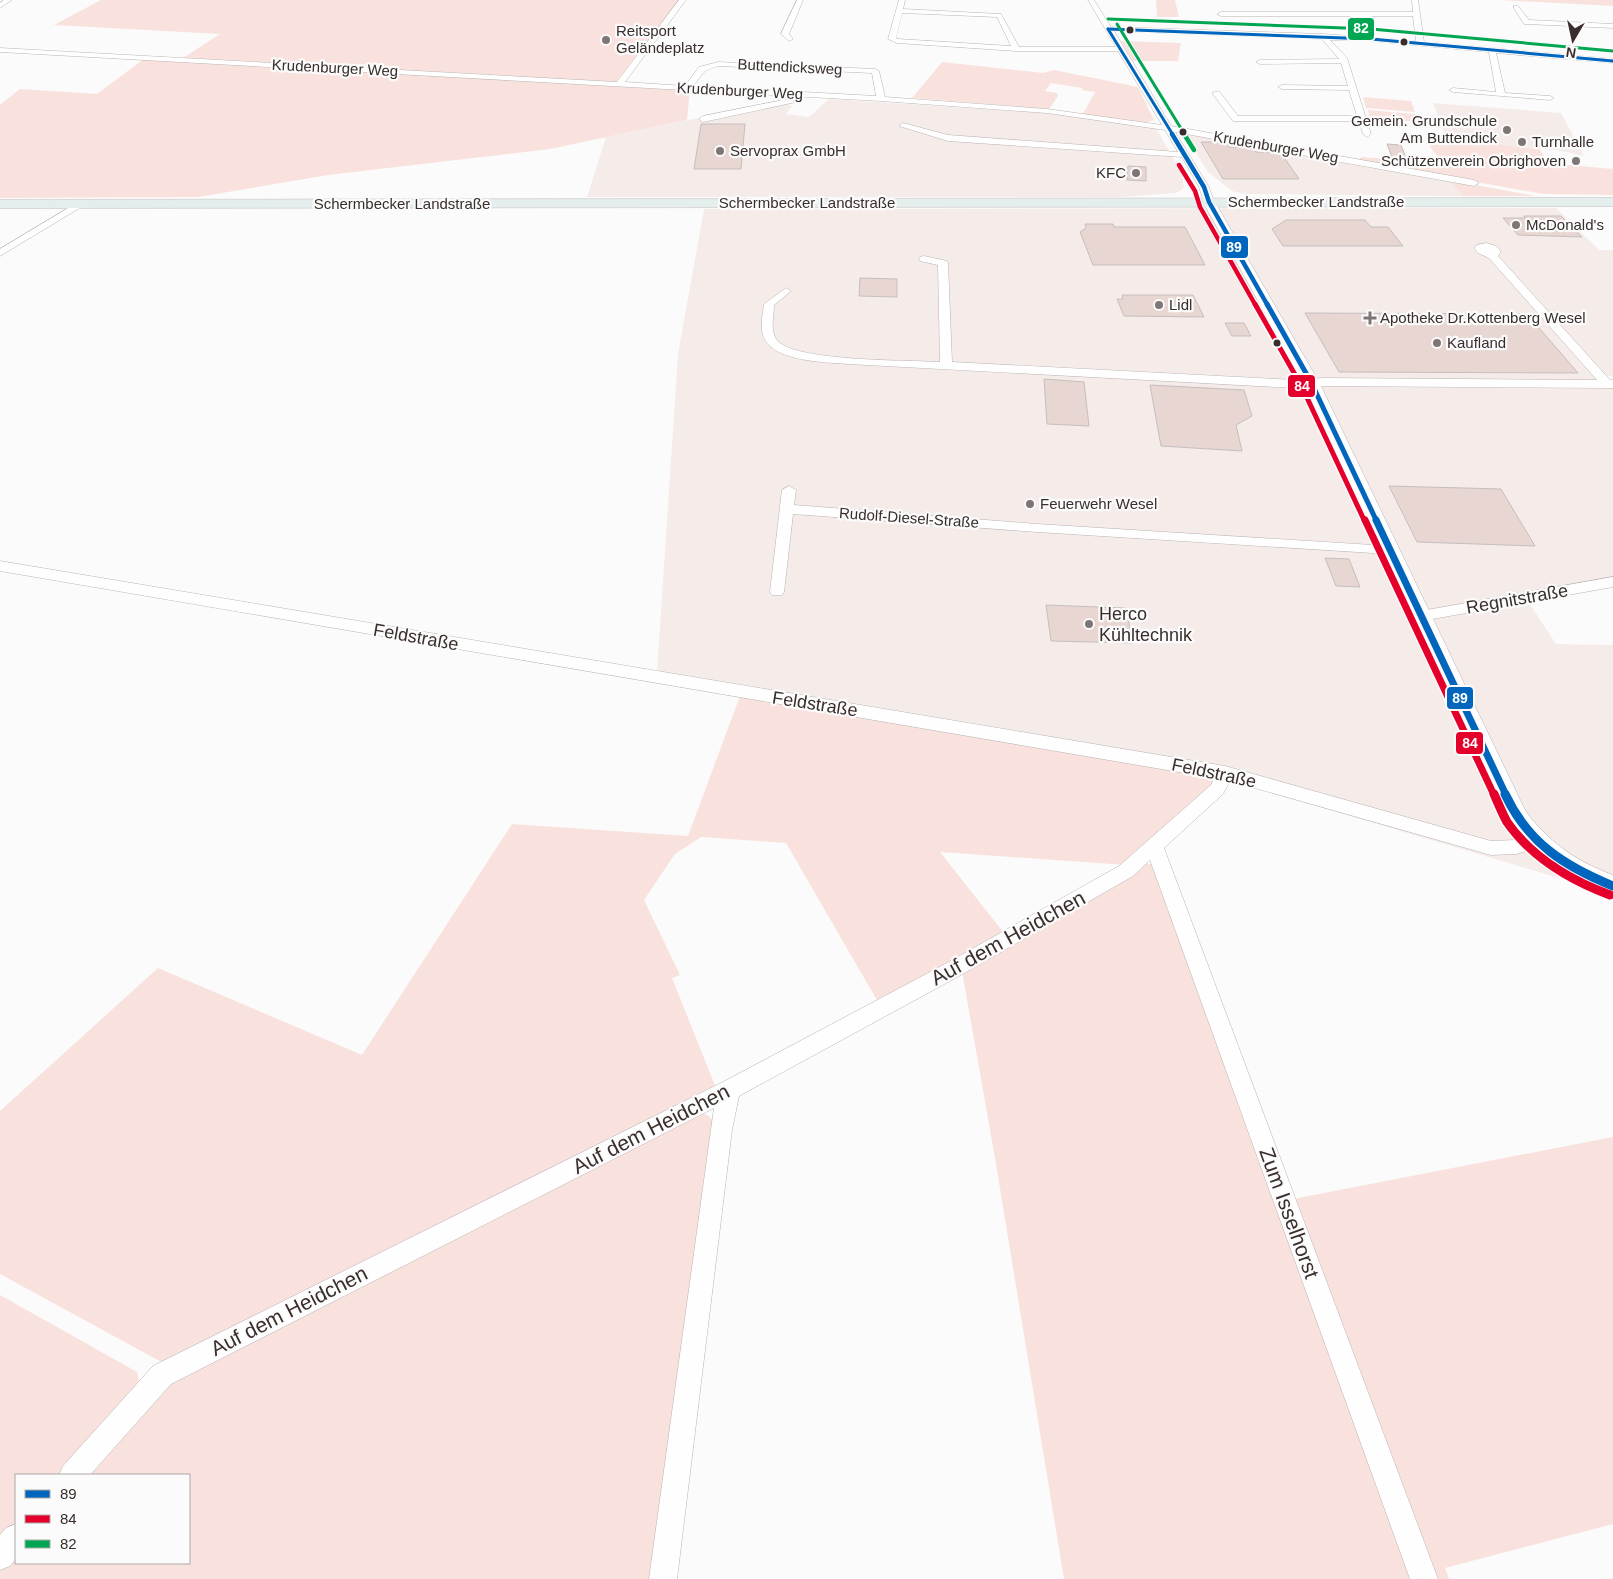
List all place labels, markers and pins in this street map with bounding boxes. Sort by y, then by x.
place label: Reitsport Geländeplatz [616,22,704,56]
unlabelled marker [1125,25,1135,35]
marker: Reitsport Geländeplatz [600,34,612,46]
unlabelled marker [1399,37,1409,47]
place label: Gemein. Grundschule Am Buttendick [1351,112,1497,146]
marker: Gemein. Grundschule Am Buttendick [1501,124,1513,136]
unlabelled marker [1178,127,1188,137]
place label: Turnhalle [1532,133,1594,150]
marker: Turnhalle [1516,136,1528,148]
place label: Servoprax GmbH [730,142,846,159]
marker: Servoprax GmbH [714,145,726,157]
place label: Schützenverein Obrighoven [1381,152,1566,169]
marker: Schützenverein Obrighoven [1570,155,1582,167]
place label: KFC [1096,164,1126,181]
marker: KFC [1130,167,1142,179]
place label: McDonald's [1526,216,1604,233]
marker: McDonald's [1510,219,1522,231]
place label: Lidl [1169,296,1192,313]
marker: Lidl [1153,299,1165,311]
place label: Apotheke Dr.Kottenberg Wesel [1380,309,1586,326]
marker: Apotheke Dr.Kottenberg Wesel [1364,312,1376,324]
place label: Kaufland [1447,334,1506,351]
marker: Kaufland [1431,337,1443,349]
unlabelled marker [1272,338,1282,348]
place label: Feuerwehr Wesel [1040,495,1157,512]
marker: Feuerwehr Wesel [1024,498,1036,510]
place label: Herco Kühltechnik [1099,604,1193,645]
marker: Herco Kühltechnik [1083,618,1095,630]

